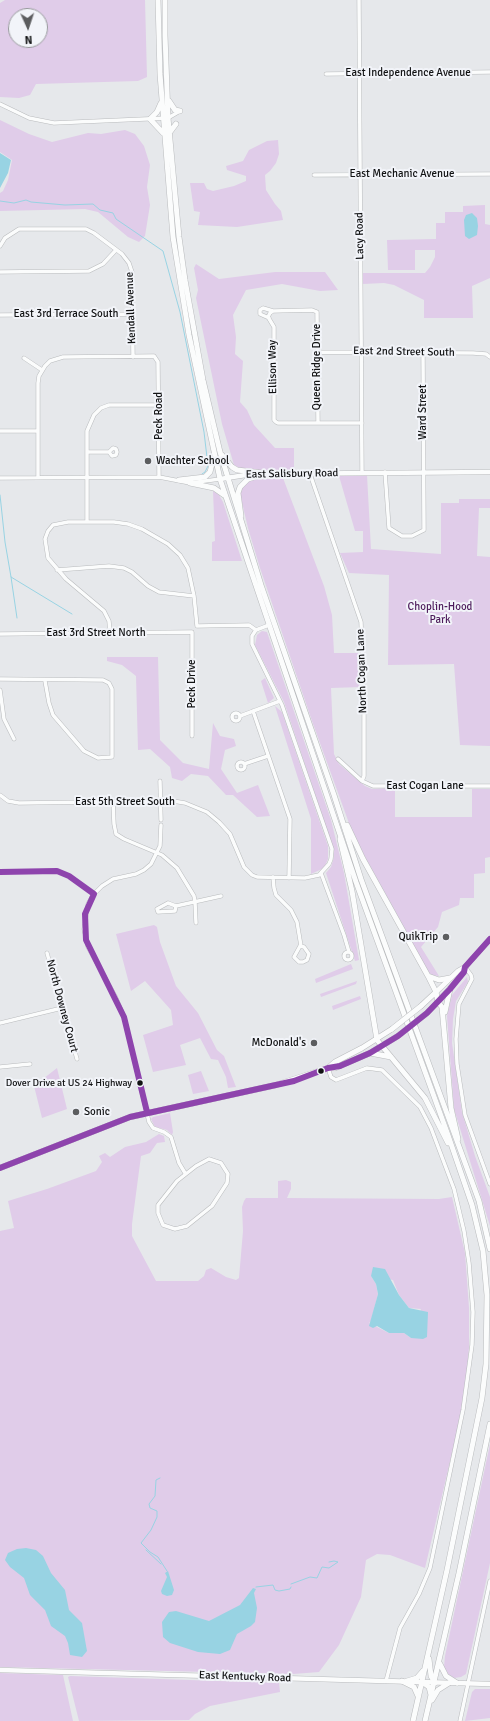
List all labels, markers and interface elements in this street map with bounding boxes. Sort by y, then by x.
north arrow [8,8,48,48]
text: N [24,33,33,46]
street label: East Independence Avenue [345,66,471,80]
street label: East Mechanic Avenue [350,167,454,181]
street label: Lacy Road [353,212,367,260]
street label: Kendall Avenue [123,272,139,344]
street label: East 3rd Terrace South [13,307,119,321]
street label: Queen Ridge Drive [310,324,324,410]
street label: Ellison Way [266,340,280,394]
street label: East 2nd Street South [353,345,455,359]
street label: Ward Street [416,384,430,440]
street label: Peck Road [152,392,166,440]
place label: Wachter School [156,454,229,468]
marker: Wachter School [143,456,153,466]
street label: East Salisbury Road [246,467,338,481]
park label: Choplin-Hood Park [408,600,472,626]
street label: East 3rd Street North [46,626,146,640]
street label: North Cogan Lane [354,629,370,713]
street label: Peck Drive [185,659,199,709]
street label: East Cogan Lane [386,779,464,793]
street label: East 5th Street South [75,795,175,809]
place label: QuikTrip [398,930,438,944]
marker: QuikTrip [441,932,451,942]
street label: North Downey Court [43,958,81,1054]
place label: McDonald's [251,1036,306,1050]
marker: McDonald's [309,1038,319,1048]
unlabelled marker [316,1066,326,1076]
place label: Dover Drive at US 24 Highway [6,1077,132,1089]
marker: Dover Drive at US 24 Highway [135,1078,145,1088]
place label: Sonic [84,1105,110,1119]
marker: Sonic [71,1107,81,1117]
street label: East Kentucky Road [199,1669,291,1685]

